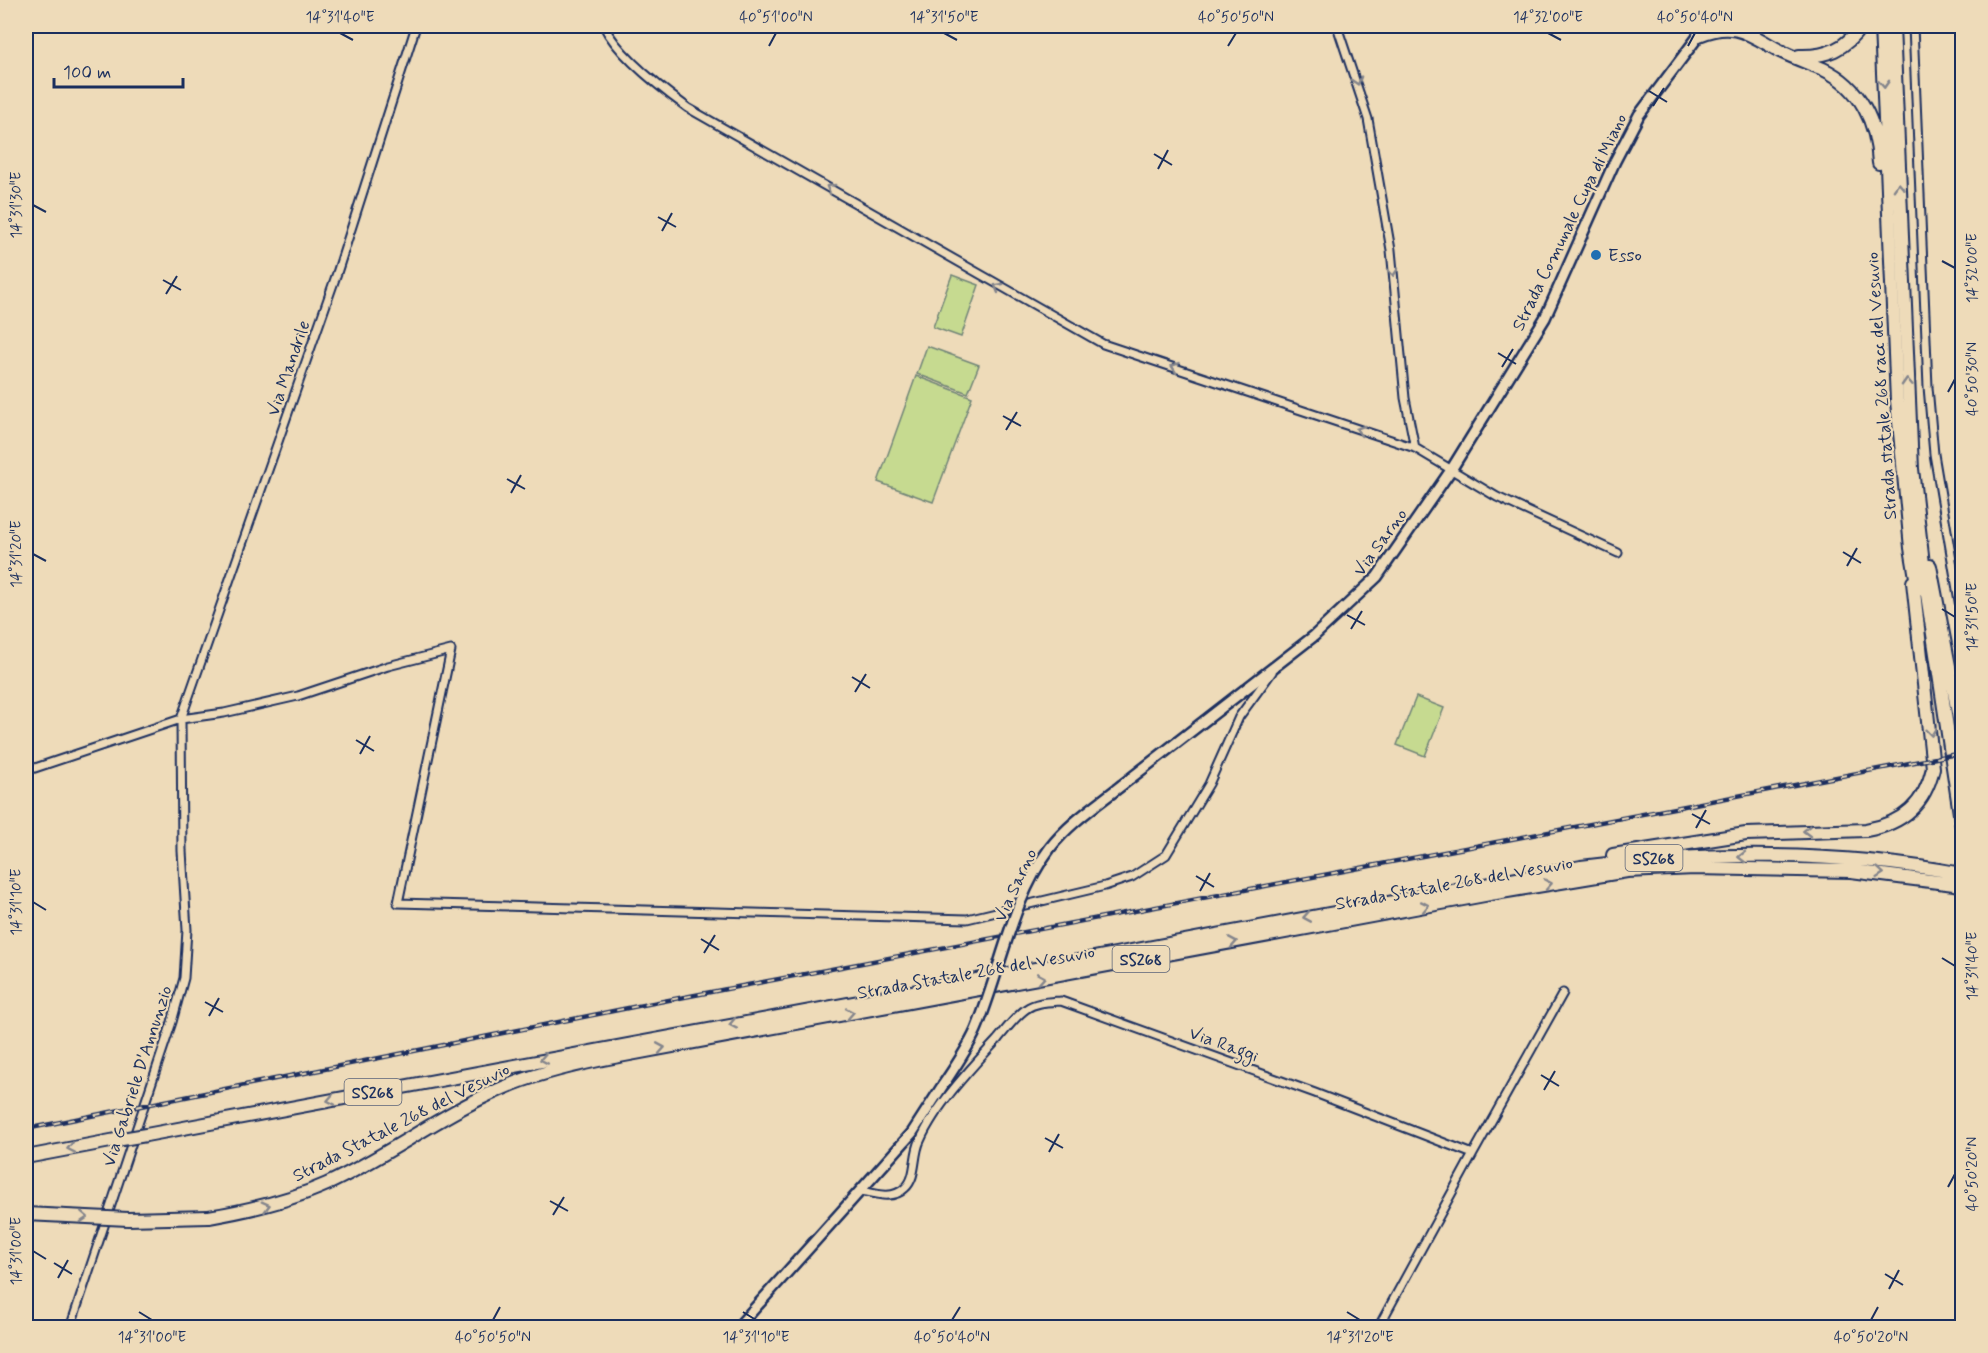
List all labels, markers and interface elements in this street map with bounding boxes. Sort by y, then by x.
text: 14°31'40"E [306,8,375,28]
text: 40°51'00"N [739,8,813,28]
text: 14°31'50"E [909,8,979,28]
text: 40°50'50"N [1198,8,1274,28]
text: 14°32'00"E [1513,8,1583,28]
text: 40°50'40"N [1657,8,1733,28]
scale bar [54,51,183,89]
text: 100 m [63,61,111,85]
one-way arrow [1350,75,1362,86]
one-way arrow [1877,79,1890,88]
street label: Strada Comunale Cupa di Miano [1507,110,1633,335]
text: 14°31'30"E [7,171,27,238]
one-way arrow [1893,183,1906,192]
one-way arrow [826,184,836,195]
text: 14°32'00"E [1963,233,1983,303]
place label: Esso [1608,244,1642,268]
marker: Esso [1589,248,1603,262]
street label: Strada statale 268 racc del Vesuvio [1861,251,1903,521]
one-way arrow [1386,267,1399,276]
one-way arrow [994,282,1004,294]
street label: Via Mandrile [261,317,316,419]
text: 40°50'30"N [1963,342,1983,416]
one-way arrow [1170,361,1181,374]
one-way arrow [1901,377,1914,386]
one-way arrow [1355,424,1366,437]
street label: Via Sarno [1348,504,1414,581]
text: 14°31'20"E [7,520,27,588]
text: 14°31'50"E [1963,582,1983,652]
one-way arrow [1924,727,1937,736]
one-way arrow [1803,825,1812,837]
street label: Via Sarno [988,845,1043,926]
road number: SS268 [1626,845,1682,871]
street label: Strada Statale 268 del Vesuvio [1334,851,1575,917]
one-way arrow [1737,851,1746,863]
one-way arrow [1875,866,1884,879]
text: 14°31'10"E [7,868,27,935]
one-way arrow [1543,878,1553,891]
one-way arrow [1419,900,1429,913]
one-way arrow [1302,910,1312,923]
text: 14°31'40"E [1963,931,1983,1000]
one-way arrow [1228,936,1238,949]
street label: Strada Statale 268 del Vesuvio [856,940,1097,1006]
road number: SS268 [1112,946,1170,972]
one-way arrow [1036,972,1046,985]
street label: Via Gabriele D'Annunzio [97,983,179,1170]
one-way arrow [844,1007,854,1020]
one-way arrow [728,1017,738,1030]
street label: Via Raggi [1185,1021,1262,1070]
one-way arrow [656,1042,666,1055]
one-way arrow [539,1052,549,1065]
street label: Strada Statale 268 del Vesuvio [289,1058,514,1188]
road number: SS268 [344,1079,401,1105]
one-way arrow [327,1093,337,1106]
text: 40°50'20"N [1963,1137,1983,1211]
one-way arrow [66,1141,76,1154]
one-way arrow [261,1200,271,1213]
one-way arrow [79,1211,88,1224]
text: 14°31'00"E [7,1217,27,1285]
text: 14°31'00"E [118,1328,186,1348]
text: 40°50'50"N [455,1328,531,1348]
text: 14°31'10"E [723,1328,790,1348]
text: 40°50'40"N [914,1328,990,1348]
text: 14°31'20"E [1326,1328,1394,1348]
text: 40°50'20"N [1834,1328,1908,1348]

